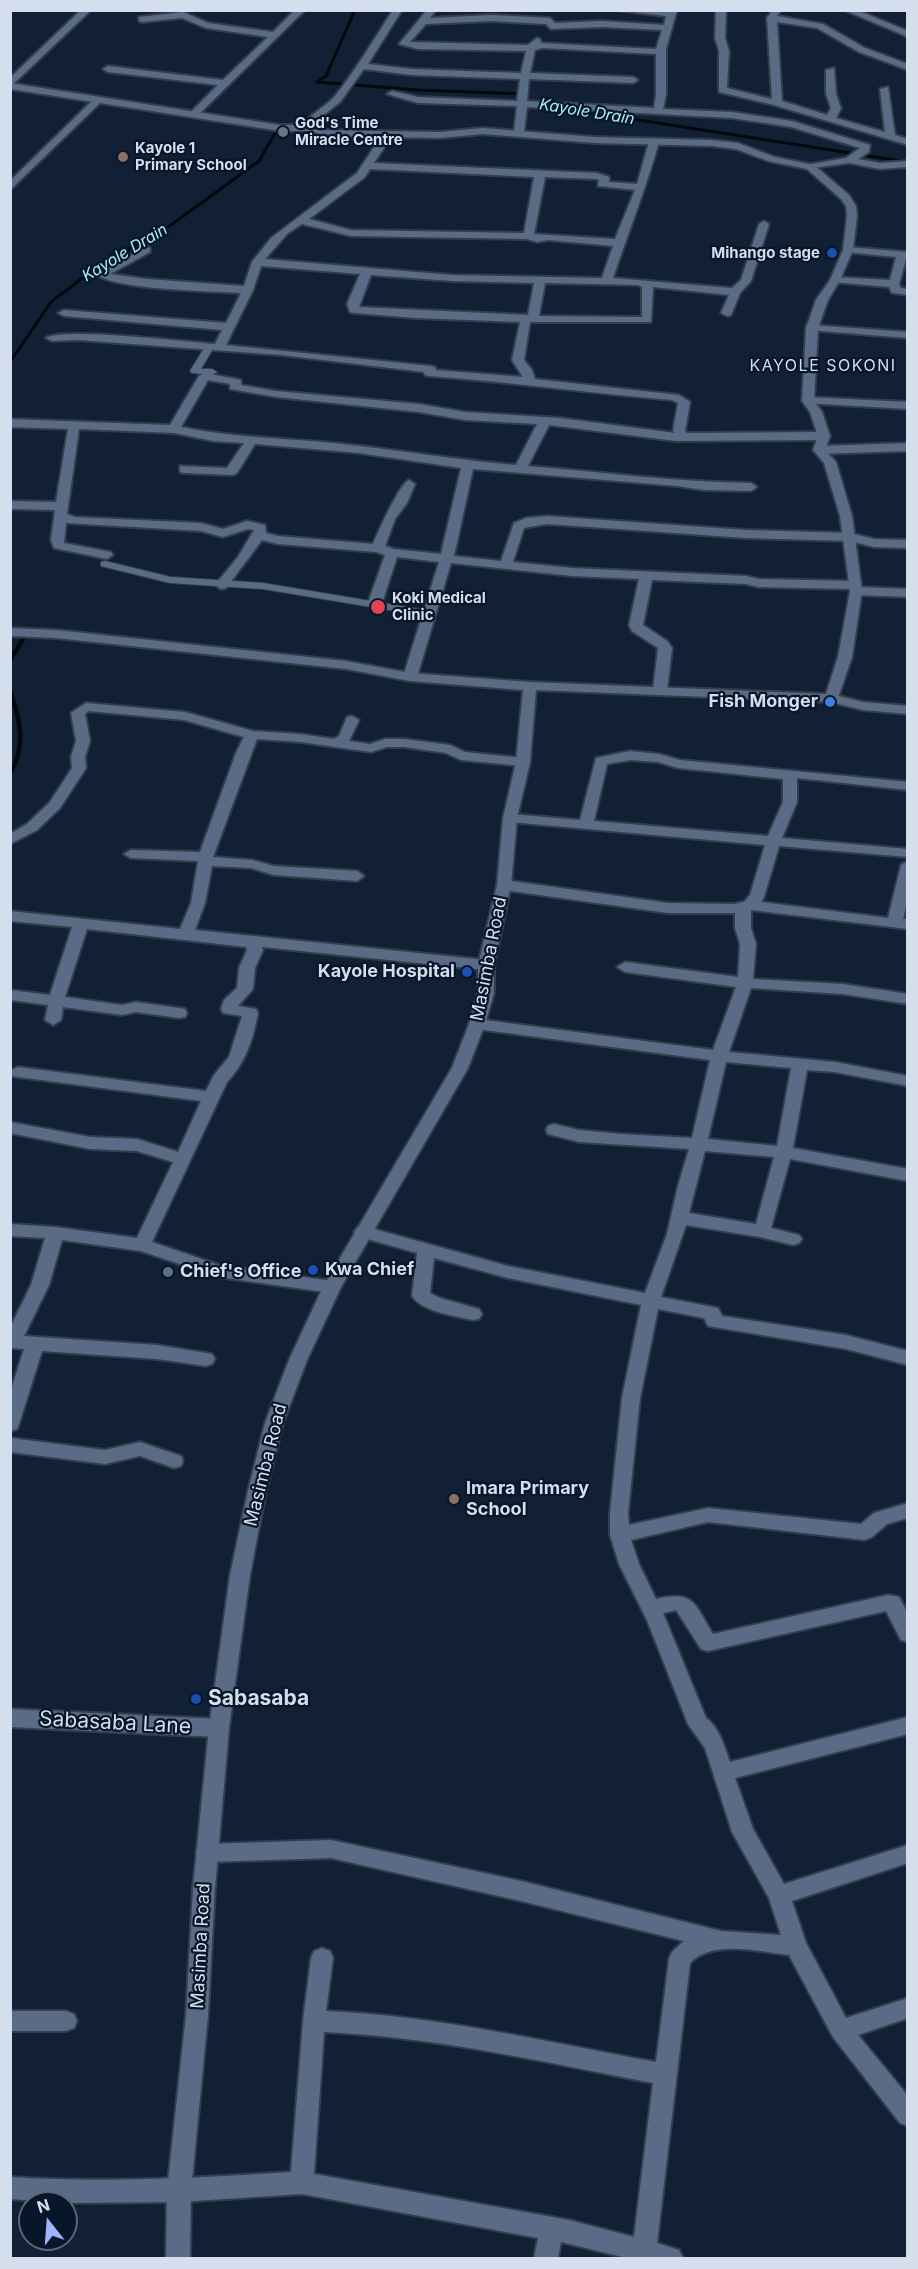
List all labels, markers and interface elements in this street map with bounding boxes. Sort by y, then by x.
water label: Kayole Drain [538,95,636,129]
place label: God's Time Miracle Centre [295,114,403,149]
marker: God's Time Miracle Centre [276,125,290,139]
place label: Kayole 1 Primary School [135,139,247,174]
marker: Kayole 1 Primary School [116,150,130,164]
water label: Kayole Drain [79,220,171,286]
place label: Mihango stage [711,244,820,262]
marker: Mihango stage [825,246,839,260]
district label: KAYOLE SOKONI [749,356,897,376]
place label: Koki Medical Clinic [392,589,486,624]
marker: Koki Medical Clinic [369,598,387,616]
place label: Fish Monger [709,691,818,713]
marker: Fish Monger [823,695,837,709]
street label: Masimba Road [466,895,512,1023]
place label: Kayole Hospital [318,961,455,983]
marker: Kayole Hospital [460,965,474,979]
place label: Kwa Chief [325,1259,414,1281]
place label: Chief's Office [180,1261,301,1283]
marker: Kwa Chief [306,1263,320,1277]
marker: Chief's Office [161,1265,175,1279]
street label: Masimba Road [240,1401,292,1529]
place label: Imara Primary School [466,1478,589,1520]
marker: Imara Primary School [447,1492,461,1506]
place label: Sabasaba [208,1686,309,1712]
marker: Sabasaba [189,1692,203,1706]
street label: Sabasaba Lane [38,1706,192,1740]
street label: Masimba Road [187,1883,215,2009]
north arrow [18,2191,78,2251]
text: N [35,2194,52,2217]

